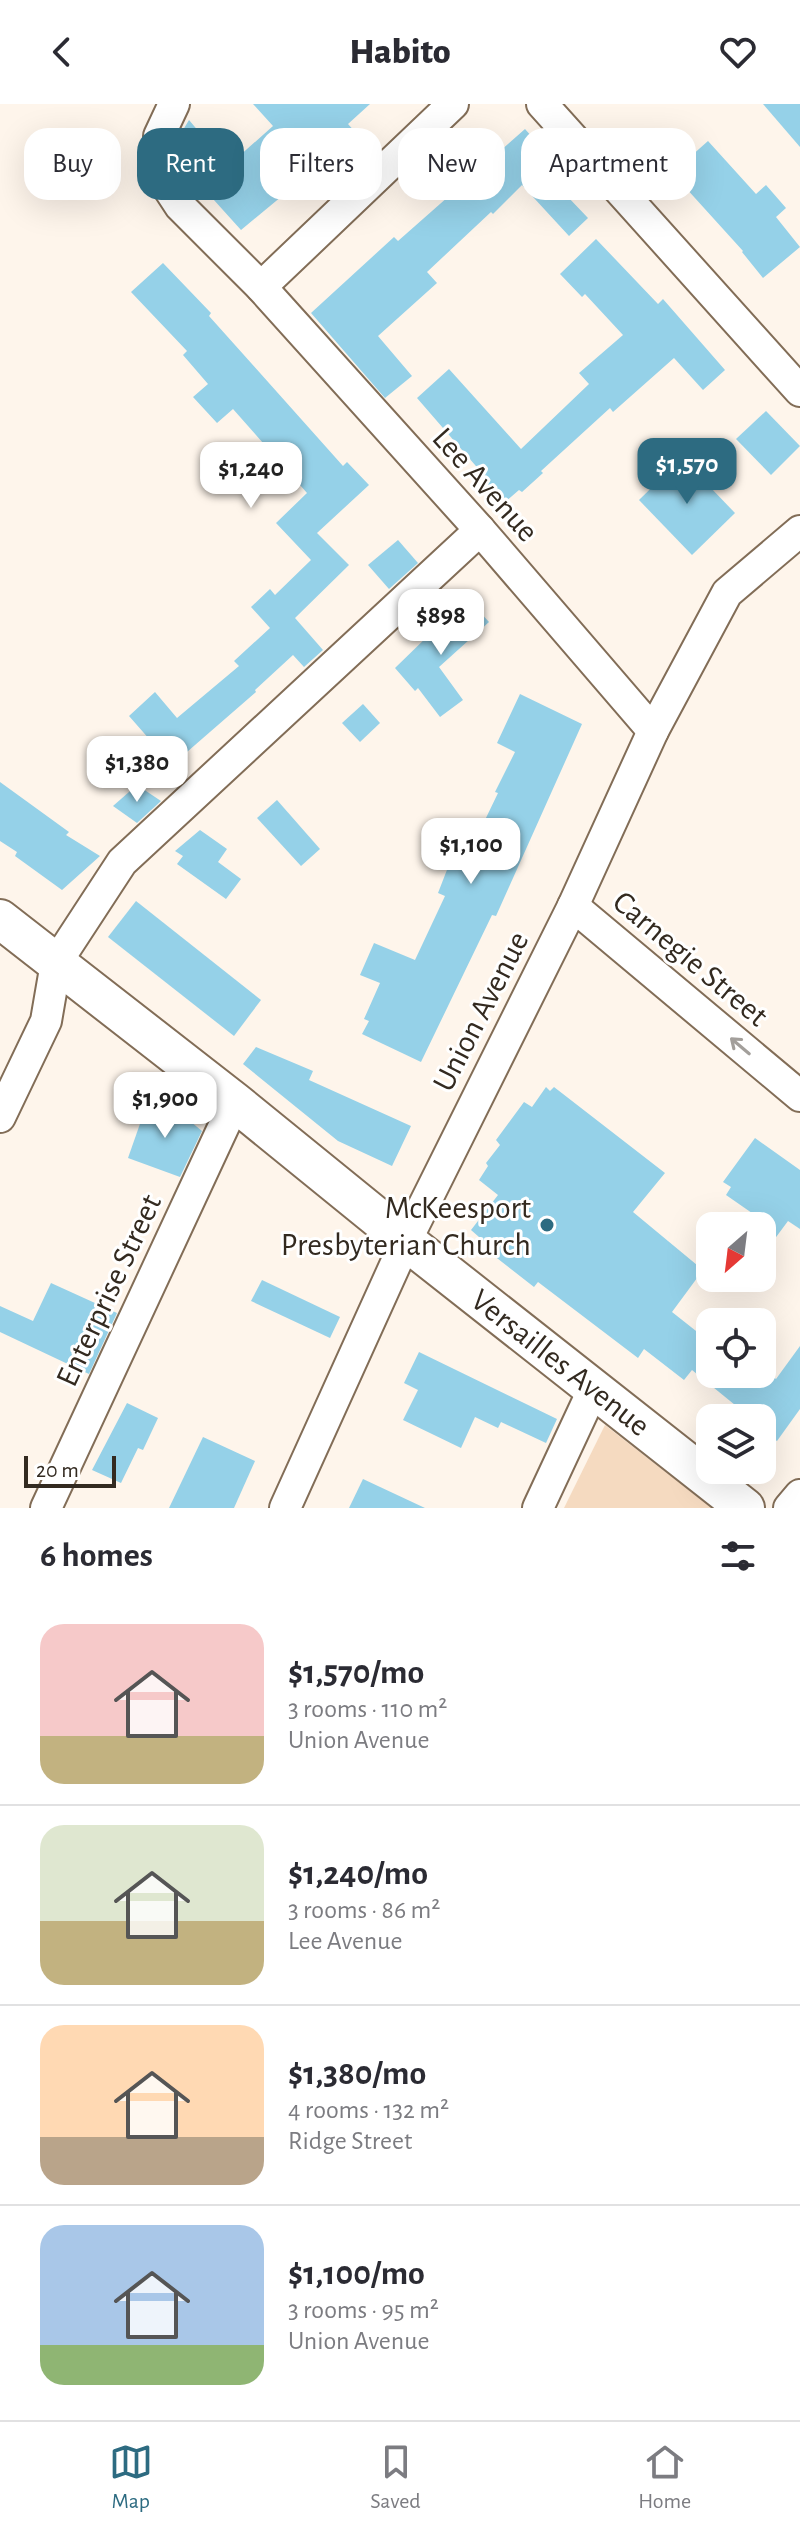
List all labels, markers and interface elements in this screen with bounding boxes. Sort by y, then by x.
icon: back [40,30,84,74]
icon: heart [716,30,760,74]
text: Habito [349,34,451,70]
chip: Buy [24,128,121,200]
chip: Rent [137,128,244,200]
chip: Filters [260,128,382,200]
chip: New [398,128,505,200]
chip: Apartment [521,128,696,200]
street label: Lee Avenue [426,422,544,548]
pin: $1,570 [622,438,752,506]
pin: $1,240 [186,442,316,510]
text: $1,570 [655,451,719,477]
text: $1,240 [218,455,284,481]
pin: $898 [394,589,488,657]
text: $898 [416,602,466,628]
pin: $1,380 [72,736,202,804]
text: $1,380 [105,749,169,775]
pin: $1,100 [406,818,536,886]
text: $1,100 [439,831,503,857]
street label: Carnegie Street [607,885,774,1032]
street label: Union Avenue [427,927,535,1096]
one-way arrow [731,1037,751,1055]
pin: $1,900 [100,1072,230,1140]
text: $1,900 [132,1085,198,1111]
street label: Enterprise Street [51,1190,167,1391]
place label: McKeesport Presbyterian Church [281,1192,531,1261]
north arrow [696,1212,776,1292]
map controls [696,1212,776,1484]
marker: McKeesport Presbyterian Church [538,1216,556,1234]
street label: Versailles Avenue [465,1283,656,1442]
button: locate [696,1308,776,1388]
button: layers [696,1404,776,1484]
scale bar [24,1452,116,1488]
text: 20 m [36,1459,79,1481]
icon: filters [716,1534,760,1578]
text: 6 homes [40,1539,153,1573]
icon: home [104,1656,200,1752]
text: $1,570/mo [288,1656,424,1690]
text: 3 rooms · 110 m² [288,1696,447,1722]
text: Union Avenue [288,1727,429,1753]
icon: home [104,1857,200,1953]
text: $1,240/mo [288,1857,428,1891]
text: 3 rooms · 86 m² [288,1897,440,1923]
text: Lee Avenue [288,1928,403,1954]
icon: home [104,2057,200,2153]
text: $1,380/mo [288,2057,426,2091]
text: 4 rooms · 132 m² [288,2097,449,2123]
text: Ridge Street [288,2128,412,2154]
icon: home [104,2257,200,2353]
text: $1,100/mo [288,2257,425,2291]
text: 3 rooms · 95 m² [288,2297,439,2323]
text: Union Avenue [288,2328,429,2354]
tab: Map [109,2440,153,2514]
tab: Saved [370,2440,421,2514]
tab: Home [638,2440,691,2514]

